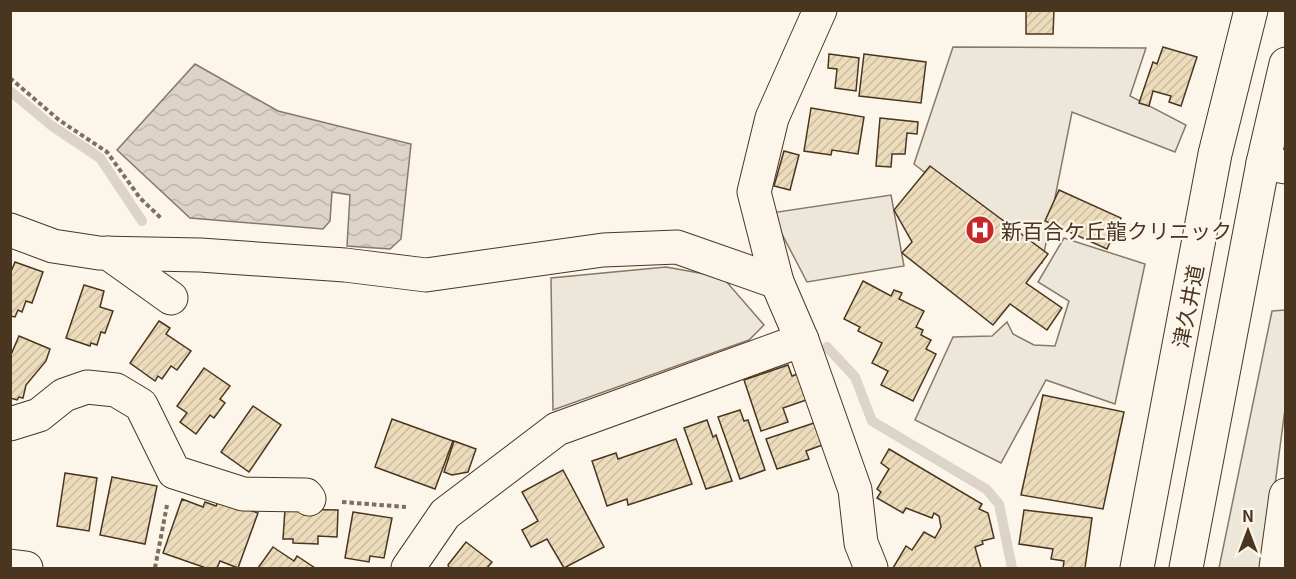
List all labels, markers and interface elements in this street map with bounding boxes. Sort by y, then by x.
hospital icon: 新百合ケ丘龍クリニック [964,214,996,246]
place label: 新百合ケ丘龍クリニック [1001,215,1232,245]
street label: 津久井道 [1164,262,1210,350]
north arrow [1218,501,1278,561]
text: N [1242,503,1254,527]

